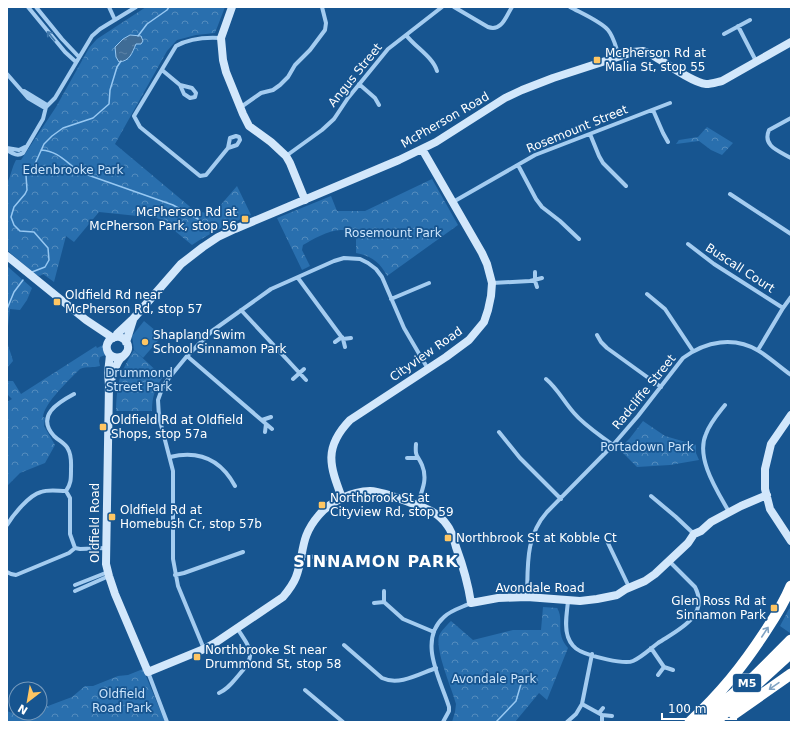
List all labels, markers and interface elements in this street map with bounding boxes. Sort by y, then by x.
one-way arrow [47,30,56,41]
street label: Angus Street [325,40,385,110]
place label: McPherson Rd at Malia St, stop 55 [605,46,706,74]
marker: McPherson Rd at Malia St, stop 55 [592,55,602,65]
street label: McPherson Road [399,89,491,151]
street label: Rosemount Street [524,102,630,156]
park label: Edenbrooke Park [23,163,123,177]
place label: McPherson Rd at McPherson Park, stop 56 [89,205,237,233]
marker: McPherson Rd at McPherson Park, stop 56 [240,214,250,224]
park label: Rosemount Park [344,226,442,240]
street label: Buscall Court [703,240,777,296]
place label: Oldfield Rd near McPherson Rd, stop 57 [65,288,203,316]
marker: Oldfield Rd near McPherson Rd, stop 57 [52,297,62,307]
street label: Cityview Road [387,324,465,384]
place label: Shapland Swim School Sinnamon Park [153,328,287,356]
marker: Shapland Swim School Sinnamon Park [140,337,150,347]
street label: Radcliffe Street [610,352,679,432]
park label: Drummond Street Park [105,366,173,394]
place label: Oldfield Rd at Oldfield Shops, stop 57a [111,413,243,441]
marker: Oldfield Rd at Oldfield Shops, stop 57a [98,422,108,432]
park label: Portadown Park [600,440,694,454]
street label: Oldfield Road [88,483,102,563]
place label: Northbrook St at Cityview Rd, stop 59 [330,491,454,519]
marker: Northbrook St at Cityview Rd, stop 59 [317,500,327,510]
place label: Oldfield Rd at Homebush Cr, stop 57b [120,503,262,531]
marker: Oldfield Rd at Homebush Cr, stop 57b [107,512,117,522]
place label: Northbrook St at Kobble Ct [456,531,617,545]
marker: Northbrook St at Kobble Ct [443,533,453,543]
district label: SINNAMON PARK [293,552,459,571]
street label: Avondale Road [495,581,585,595]
place label: Glen Ross Rd at Sinnamon Park [671,594,766,622]
marker: Glen Ross Rd at Sinnamon Park [769,603,779,613]
one-way arrow [761,626,769,637]
place label: Northbrooke St near Drummond St, stop 58 [205,643,342,671]
marker: Northbrooke St near Drummond St, stop 58 [192,652,202,662]
park label: Avondale Park [452,672,537,686]
road number: M5 [733,674,761,692]
north arrow [8,681,48,721]
one-way arrow [769,682,780,690]
park label: Oldfield Road Park [92,687,152,715]
scale bar [662,695,736,721]
text: N [16,701,30,717]
text: 100 m [668,702,706,716]

